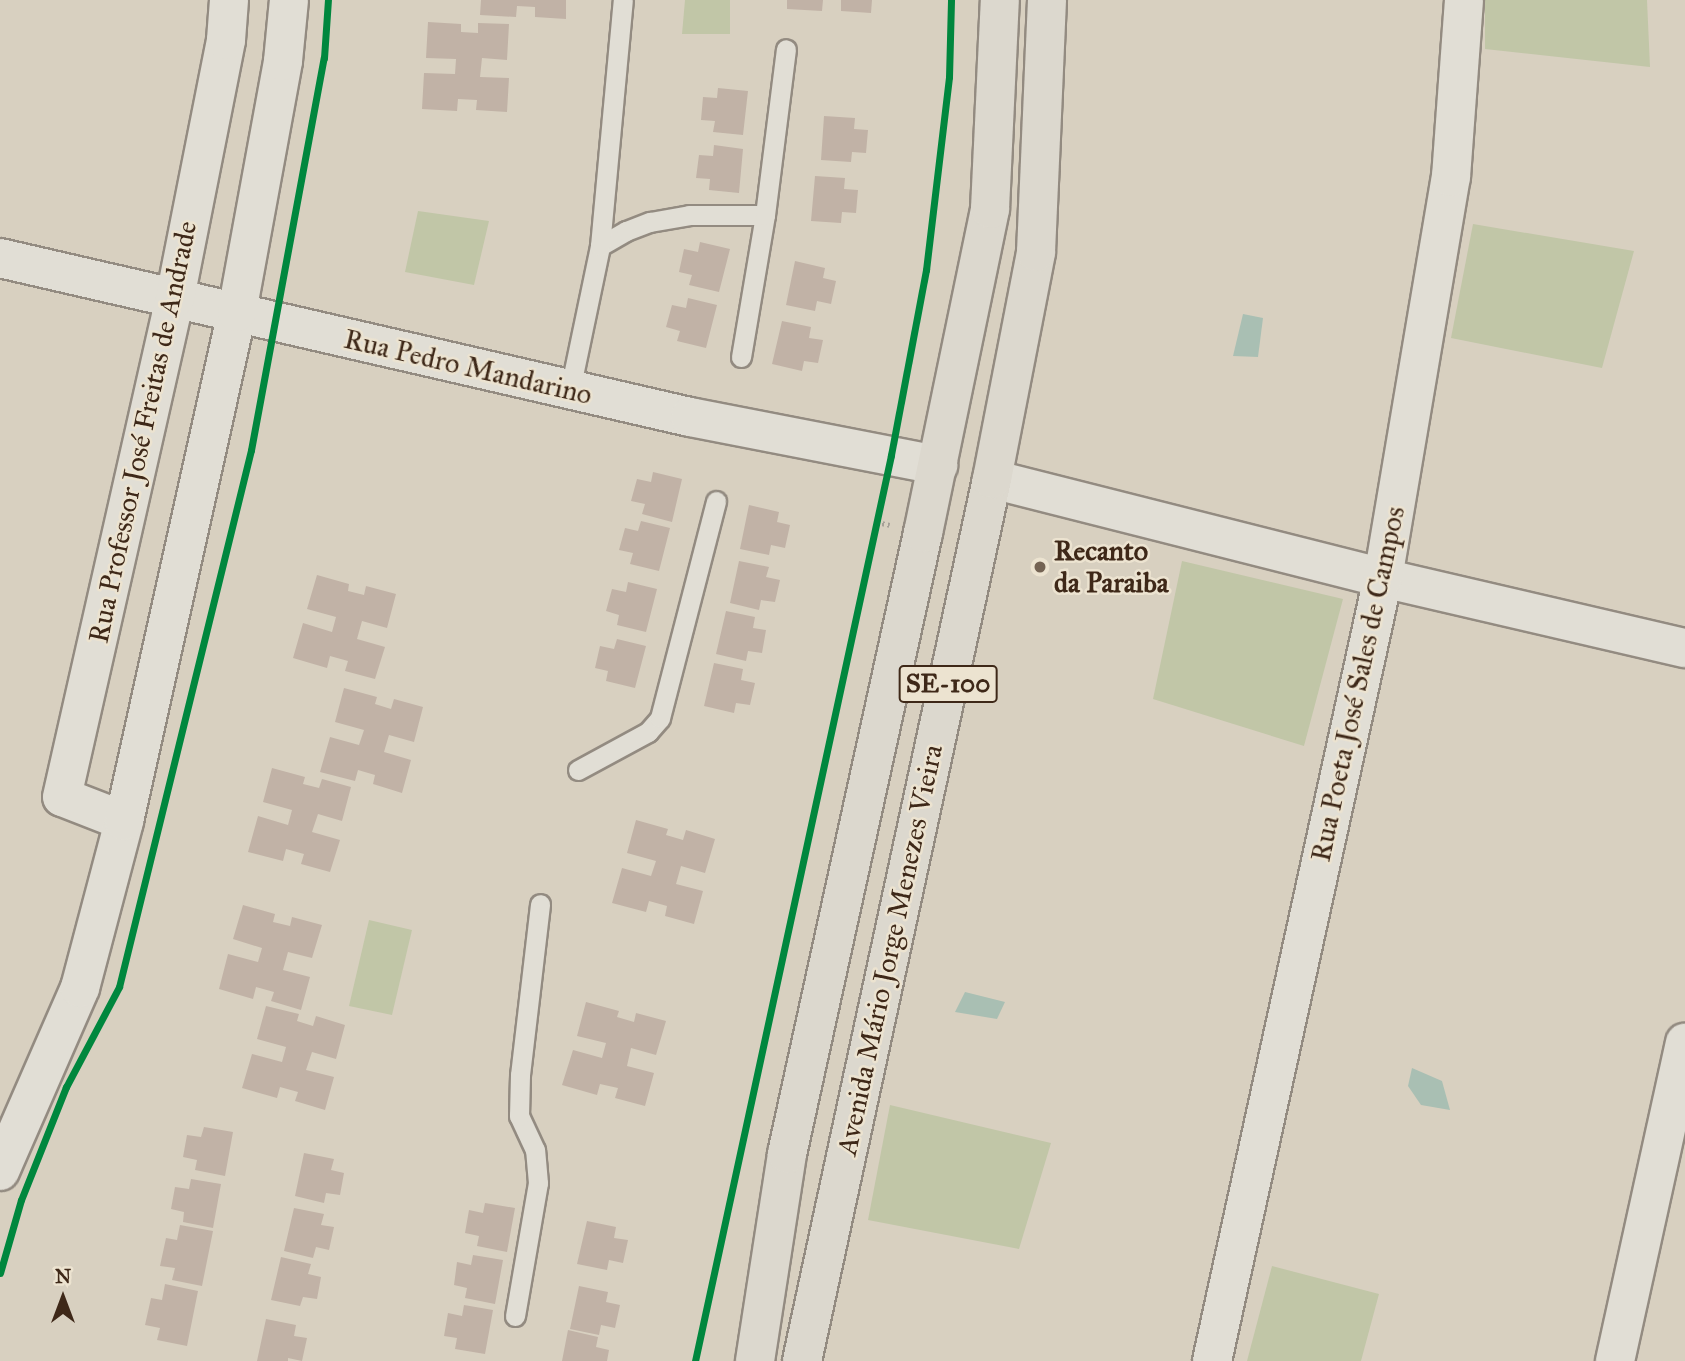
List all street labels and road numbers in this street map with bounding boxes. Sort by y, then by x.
street label: Rua Professor José Freitas de Andrade [82,218,204,646]
street label: Rua Pedro Mandarino [341,322,595,412]
street label: Rua Poeta José Sales de Campos [1304,503,1412,865]
road number: SE-100 [897,662,999,706]
street label: Avenida Mário Jorge Menezes Vieira [830,742,950,1158]

